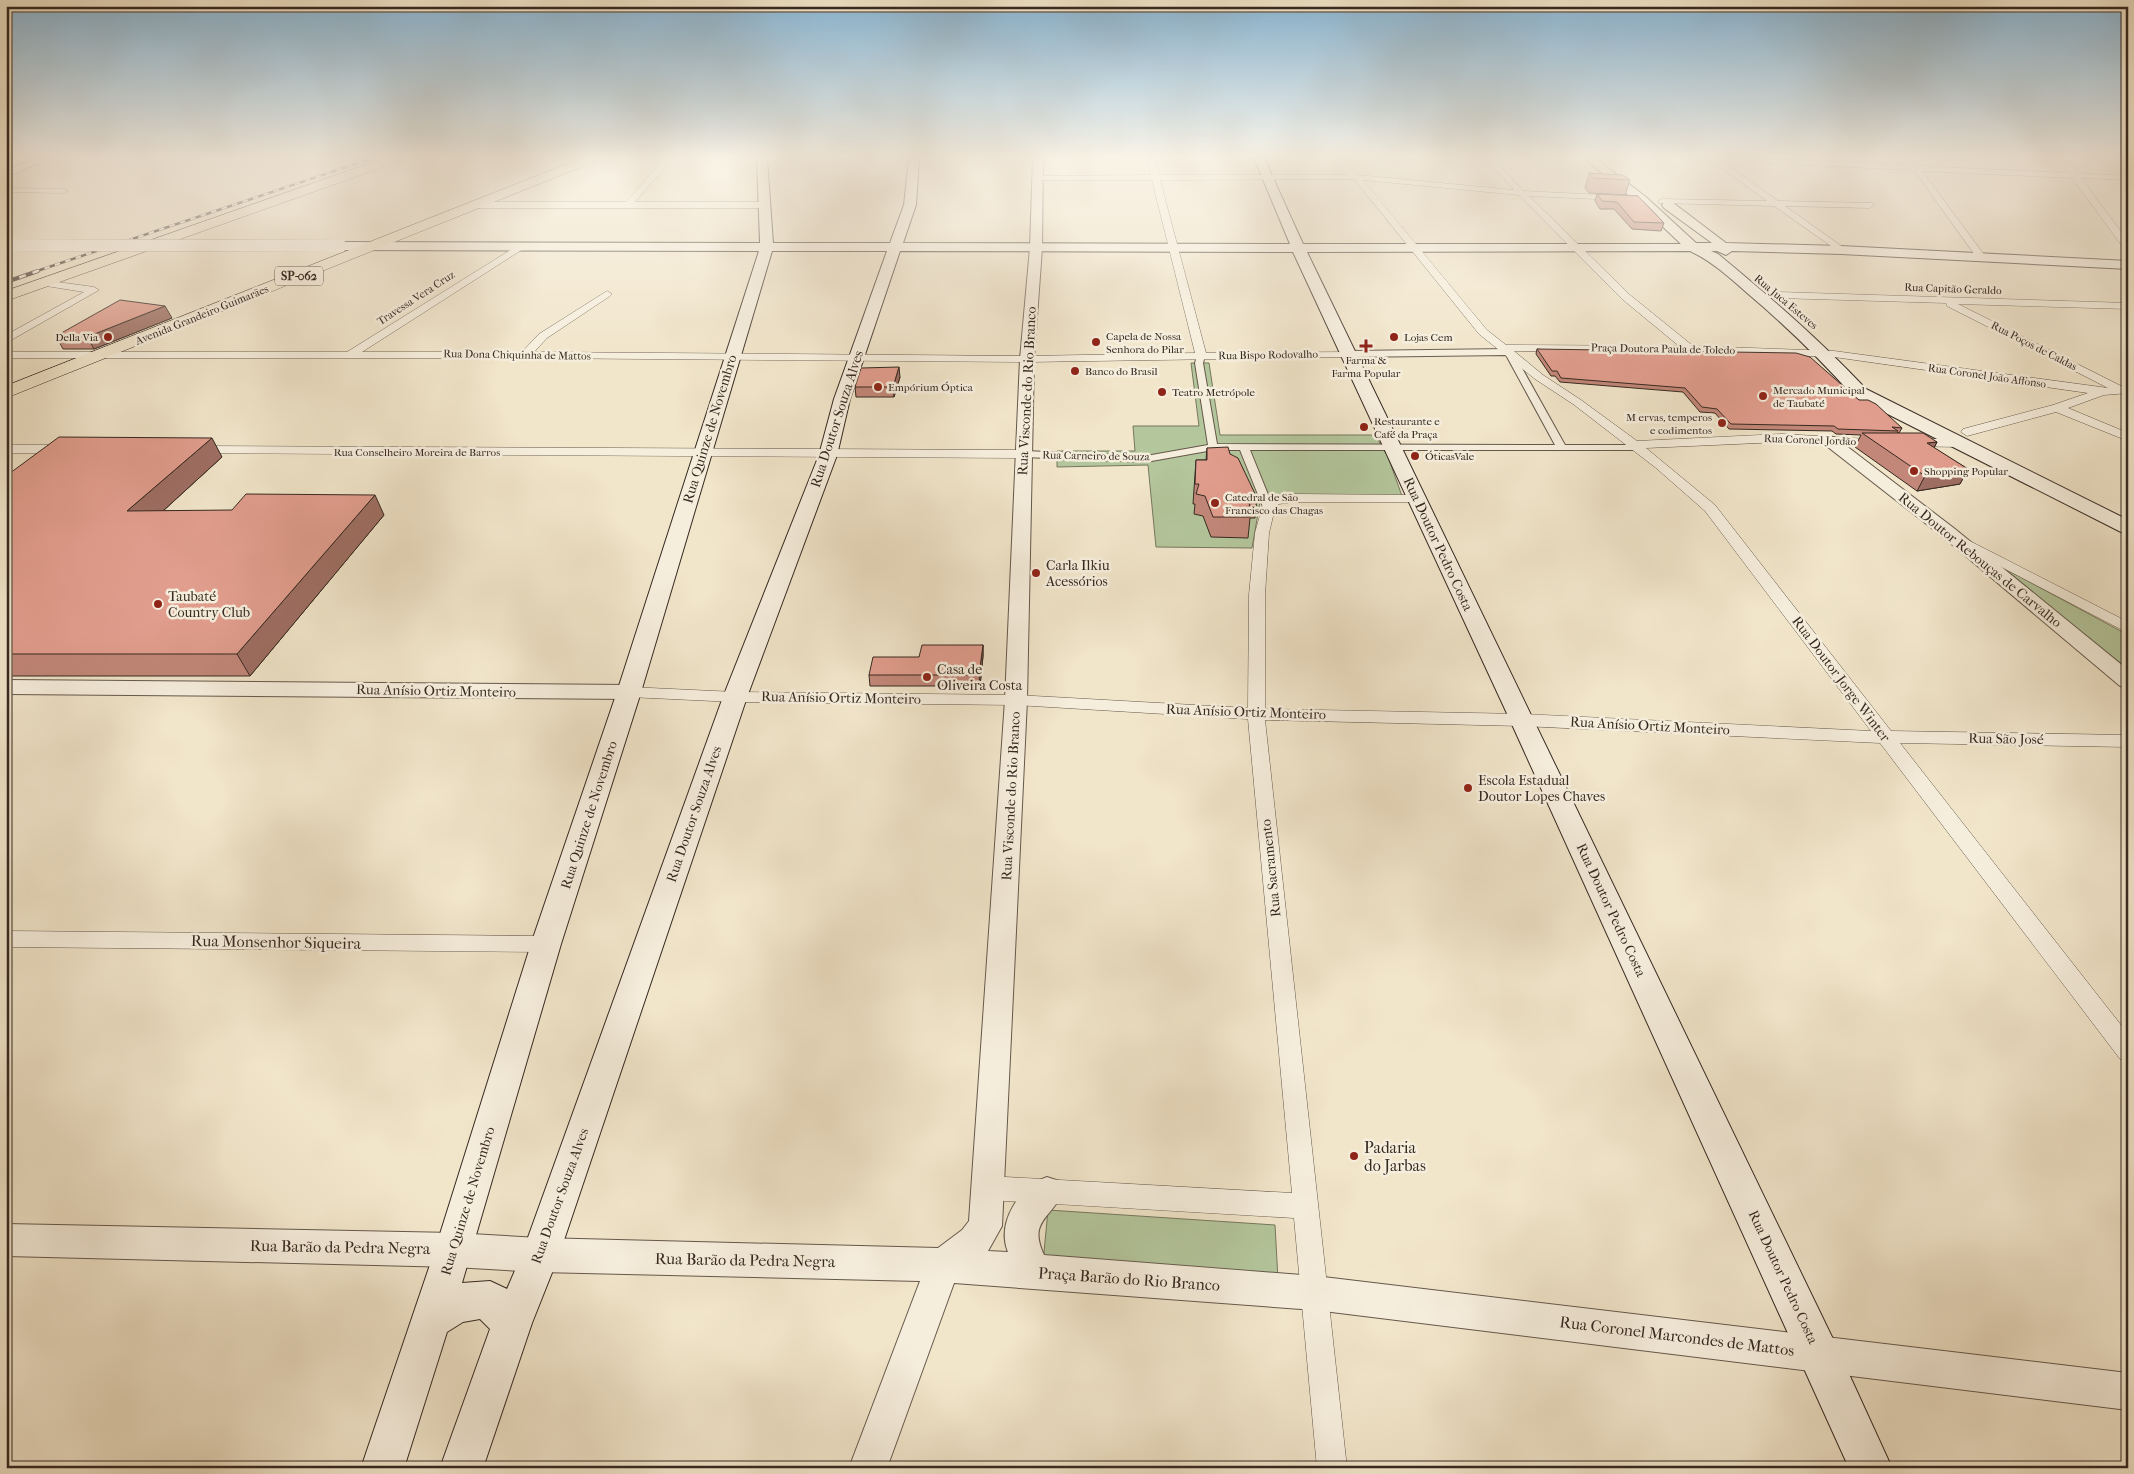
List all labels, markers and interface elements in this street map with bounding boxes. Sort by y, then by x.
road number: SP-062 [275,266,323,286]
street label: Travessa Vera Cruz [375,268,457,328]
street label: Rua Juca Esteves [1752,272,1820,332]
street label: Rua Capitão Geraldo [1904,281,2002,297]
street label: Avenida Grandeiro Guimarães [133,282,270,348]
street label: Rua Visconde do Rio Branco [1014,306,1040,476]
street label: Rua Poços de Caldas [1989,319,2079,373]
place label: Capela de Nossa Senhora do Pilar [1106,330,1184,356]
place label: Della Via [55,331,99,344]
marker: Della Via [102,331,114,343]
marker: Lojas Cem [1388,331,1400,343]
place label: Lojas Cem [1404,331,1453,344]
marker: Capela de Nossa Senhora do Pilar [1090,336,1102,348]
marker: Farma & Farma Popular [1360,340,1372,352]
street label: Praça Doutora Paula de Toledo [1591,341,1736,357]
street label: Rua Dona Chiquinha de Mattos [443,347,591,363]
street label: Rua Doutor Souza Alves [807,348,867,490]
street label: Rua Bispo Rodovalho [1218,348,1318,362]
street label: Rua Quinze de Novembro [679,353,741,505]
place label: Farma & Farma Popular [1331,354,1401,380]
street label: Rua Coronel João Affonso [1927,361,2047,391]
marker: Banco do Brasil [1069,365,1081,377]
place label: Banco do Brasil [1085,365,1158,378]
marker: Empórium Óptica [872,381,884,393]
place label: Empórium Óptica [888,381,974,394]
place label: Mercado Municipal de Taubaté [1773,384,1865,410]
marker: Teatro Metrópole [1156,386,1168,398]
place label: Teatro Metrópole [1172,386,1255,399]
marker: Mercado Municipal de Taubaté [1757,390,1769,402]
place label: M ervas, temperos e codimentos [1626,411,1712,437]
place label: Restaurante e Café da Praça [1374,415,1440,441]
marker: M ervas, temperos e codimentos [1716,417,1728,429]
marker: Restaurante e Café da Praça [1358,421,1370,433]
street label: Rua Coronel Jordão [1764,432,1857,448]
street label: Rua Conselheiro Moreira de Barros [334,446,500,459]
street label: Rua Carneiro de Souza [1042,449,1151,463]
marker: ÓticasVale [1409,450,1421,462]
place label: ÓticasVale [1425,450,1475,463]
marker: Shopping Popular [1908,465,1920,477]
place label: Shopping Popular [1924,465,2008,478]
street label: Rua Doutor Pedro Costa [1400,474,1477,614]
street label: Rua Doutor Rebouças de Carvalho [1895,489,2065,631]
place label: Catedral de São Francisco das Chagas [1225,491,1323,517]
marker: Catedral de São Francisco das Chagas [1209,497,1221,509]
place label: Carla Ilkiu Acessórios [1045,557,1110,590]
marker: Carla Ilkiu Acessórios [1030,567,1042,579]
place label: Taubaté Country Club [168,588,250,621]
marker: Taubaté Country Club [152,598,164,610]
street label: Rua Doutor Jorge Winter [1788,613,1894,745]
place label: Casa de Oliveira Costa [937,661,1023,694]
marker: Casa de Oliveira Costa [921,671,933,683]
street label: Rua Anísio Ortiz Monteiro [356,681,516,701]
street label: Rua Anísio Ortiz Monteiro [761,688,921,708]
street label: Rua Anísio Ortiz Monteiro [1166,701,1326,723]
street label: Rua Visconde do Rio Branco [998,711,1024,881]
street label: Rua Anísio Ortiz Monteiro [1570,713,1730,739]
street label: Rua São José [1968,730,2044,748]
street label: Rua Quinze de Novembro [557,739,621,891]
street label: Rua Doutor Souza Alves [663,744,725,884]
place label: Escola Estadual Doutor Lopes Chaves [1478,772,1605,805]
marker: Escola Estadual Doutor Lopes Chaves [1462,782,1474,794]
street label: Rua Sacramento [1257,818,1285,918]
street label: Rua Doutor Pedro Costa [1573,840,1650,980]
street label: Rua Monsenhor Siqueira [191,931,362,953]
street label: Rua Quinze de Novembro [437,1125,499,1277]
street label: Rua Doutor Souza Alves [528,1126,592,1266]
place label: Padaria do Jarbas [1364,1138,1426,1175]
marker: Padaria do Jarbas [1348,1150,1360,1162]
street label: Rua Doutor Pedro Costa [1745,1207,1822,1347]
street label: Rua Barão da Pedra Negra [250,1236,431,1258]
street label: Rua Barão da Pedra Negra [655,1249,836,1271]
street label: Praça Barão do Rio Branco [1037,1263,1221,1295]
street label: Rua Coronel Marcondes de Mattos [1559,1312,1795,1360]

